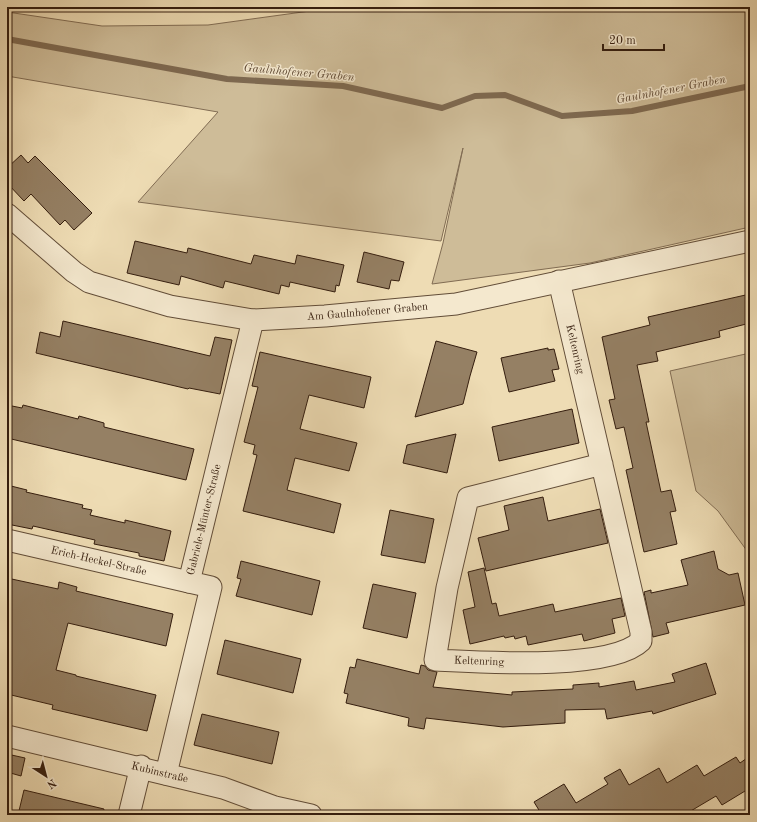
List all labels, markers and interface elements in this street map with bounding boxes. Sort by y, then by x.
scale bar [603,26,664,52]
text: 20 m [609,35,636,47]
water label: Gaulnhofener Graben [243,62,355,84]
water label: Gaulnhofener Graben [615,73,727,107]
street label: Am Gaulnhofener Graben [306,301,429,323]
street label: Keltenring [564,323,586,375]
street label: Gabriele-Münter-Straße [185,463,223,576]
street label: Erich-Heckel-Straße [50,545,147,577]
street label: Keltenring [454,656,505,668]
north arrow [26,756,66,796]
street label: Kubinstraße [130,761,189,785]
text: N [44,776,58,790]

